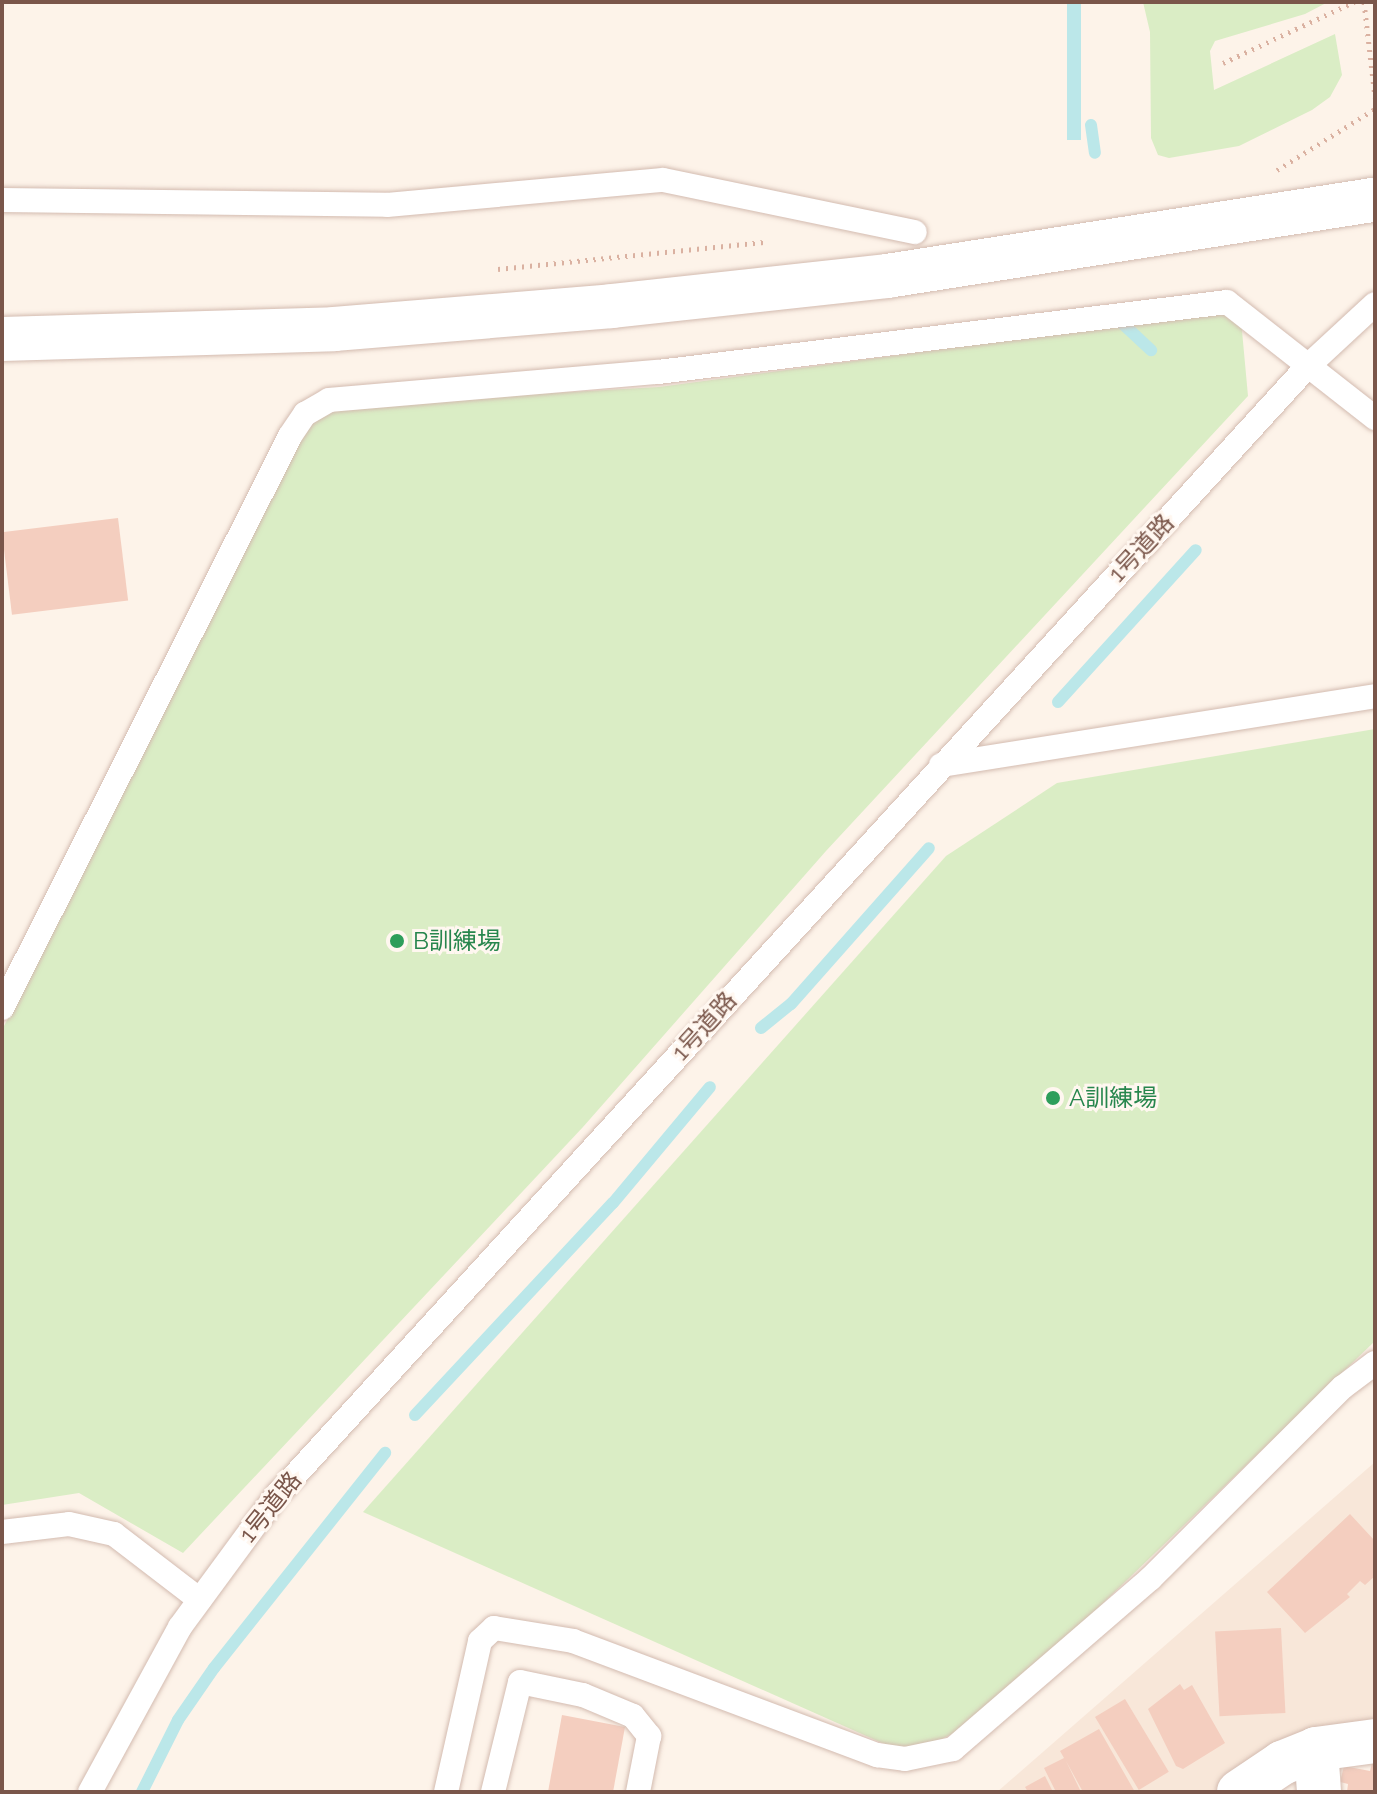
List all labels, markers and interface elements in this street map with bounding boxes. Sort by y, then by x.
street label: 1号道路 [1102,508,1180,588]
place label: B訓練場 [413,927,501,955]
marker: B訓練場 [388,932,406,950]
street label: 1号道路 [666,986,742,1066]
place label: A訓練場 [1069,1084,1157,1112]
marker: A訓練場 [1044,1089,1062,1107]
street label: 1号道路 [233,1466,307,1548]

